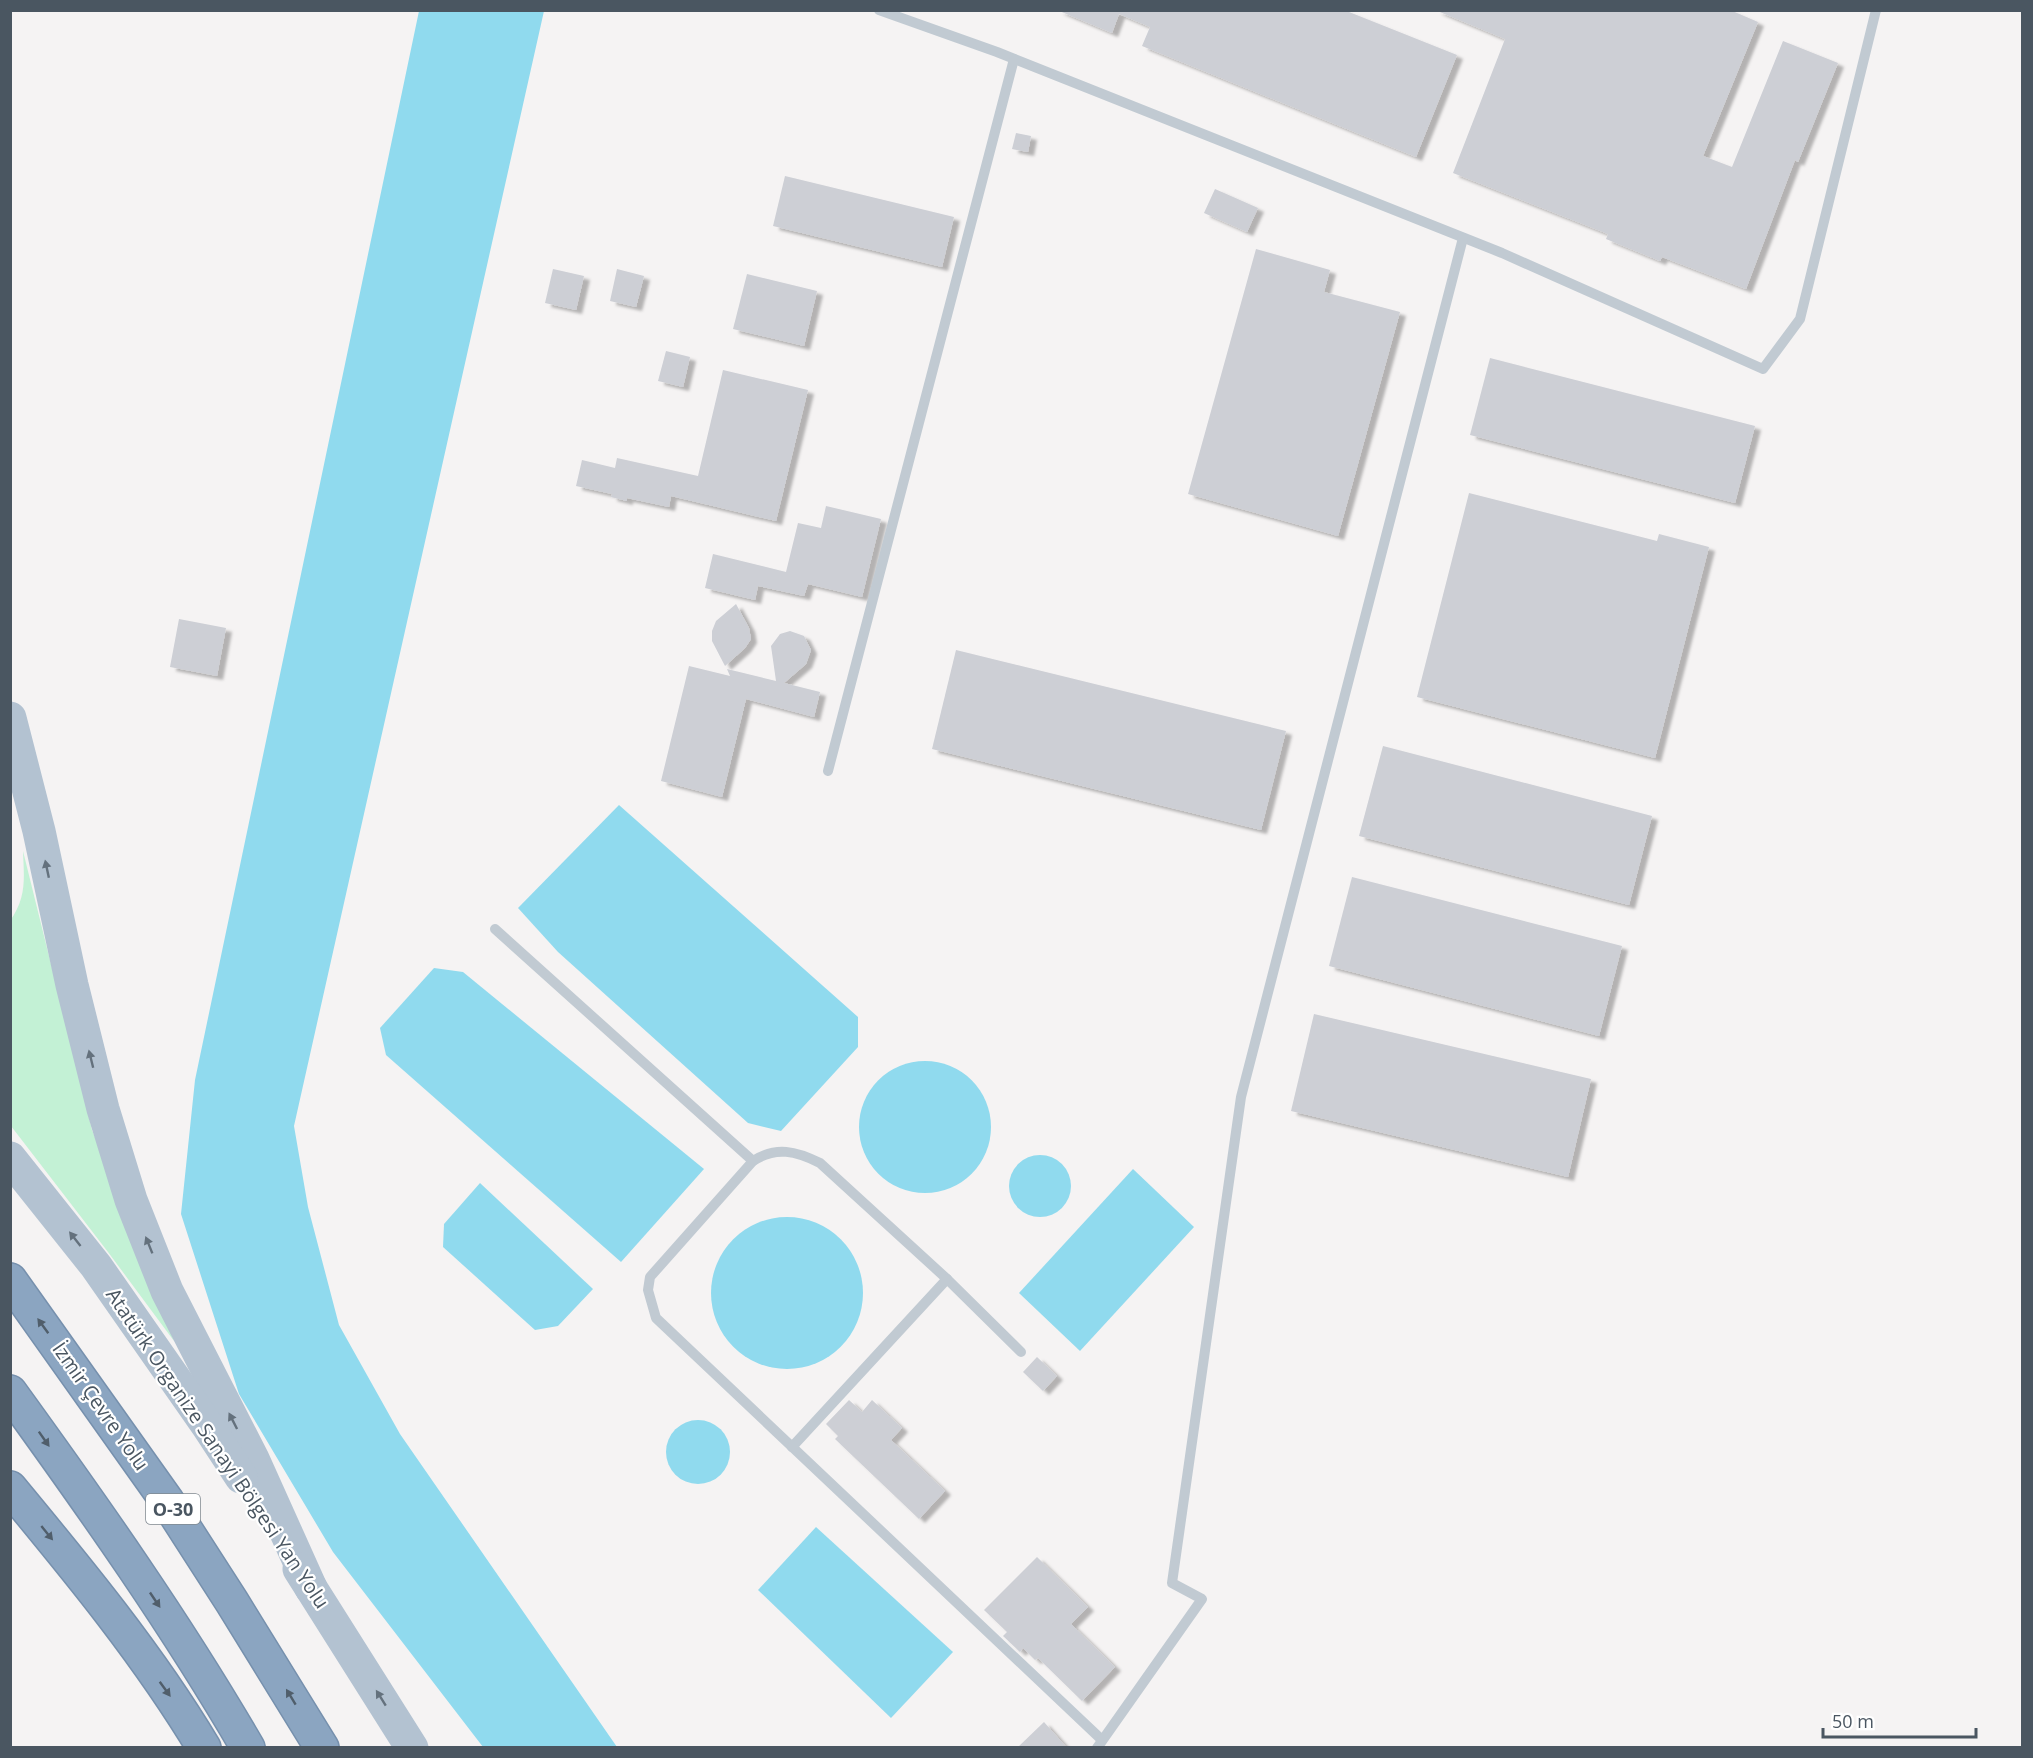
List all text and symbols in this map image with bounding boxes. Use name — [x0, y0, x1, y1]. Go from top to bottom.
one-way arrow — [42, 860, 52, 878]
one-way arrow — [85, 1050, 95, 1068]
one-way arrow — [68, 1231, 81, 1247]
one-way arrow — [144, 1236, 153, 1254]
street label: Atatürk Organize Sanayi Bölgesi Yan Yolu — [100, 1283, 336, 1613]
one-way arrow — [38, 1318, 50, 1333]
street label: İzmir Çevre Yolu — [47, 1336, 155, 1476]
one-way arrow — [228, 1412, 238, 1429]
one-way arrow — [38, 1432, 50, 1447]
road number: O-30 — [146, 1494, 200, 1524]
one-way arrow — [41, 1525, 54, 1541]
one-way arrow — [149, 1591, 161, 1607]
one-way arrow — [159, 1680, 171, 1696]
one-way arrow — [286, 1689, 297, 1706]
one-way arrow — [375, 1690, 386, 1706]
scale bar — [1823, 1701, 1976, 1739]
text: 50 m — [1832, 1709, 1874, 1733]

